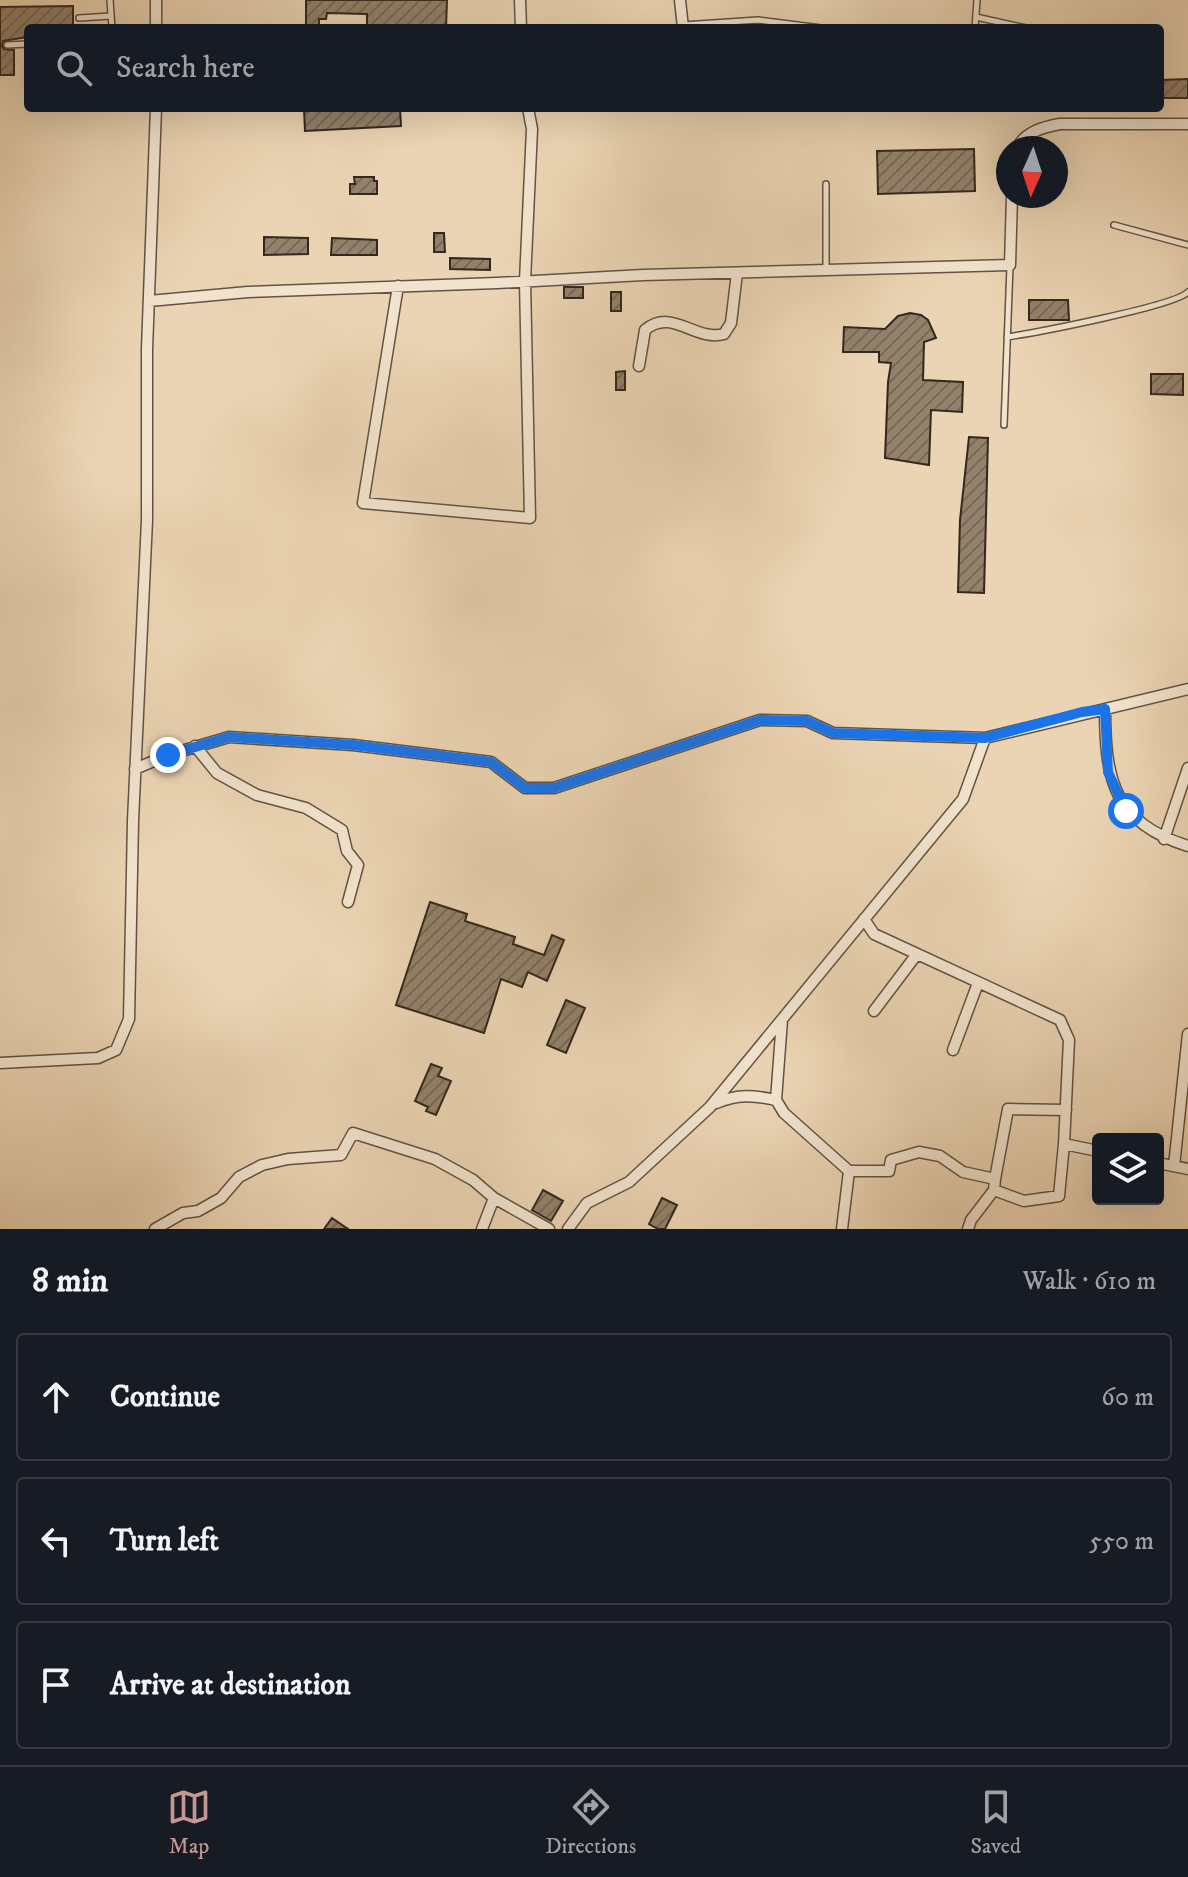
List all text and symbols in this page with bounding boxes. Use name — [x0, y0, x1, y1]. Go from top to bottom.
search box — [24, 24, 1164, 112]
icon: search — [52, 46, 96, 90]
text: Search here — [116, 50, 255, 87]
north arrow — [996, 136, 1068, 208]
route end — [150, 737, 186, 773]
route start — [1108, 793, 1144, 829]
map controls — [1092, 1133, 1164, 1205]
button: layers — [1092, 1133, 1164, 1205]
text: 8 min — [32, 1260, 108, 1302]
text: Walk · 610 m — [1023, 1265, 1156, 1298]
icon: ahead — [34, 1375, 78, 1419]
text: Continue — [110, 1379, 220, 1416]
text: 60 m — [1101, 1381, 1154, 1414]
icon: left — [34, 1519, 78, 1563]
text: Turn left — [110, 1523, 219, 1560]
text: 550 m — [1089, 1525, 1154, 1558]
icon: arrive — [34, 1663, 78, 1707]
text: Arrive at destination — [110, 1667, 351, 1704]
tab: Map — [167, 1785, 211, 1860]
tab: Directions — [545, 1785, 636, 1860]
tab: Saved — [970, 1785, 1021, 1860]

